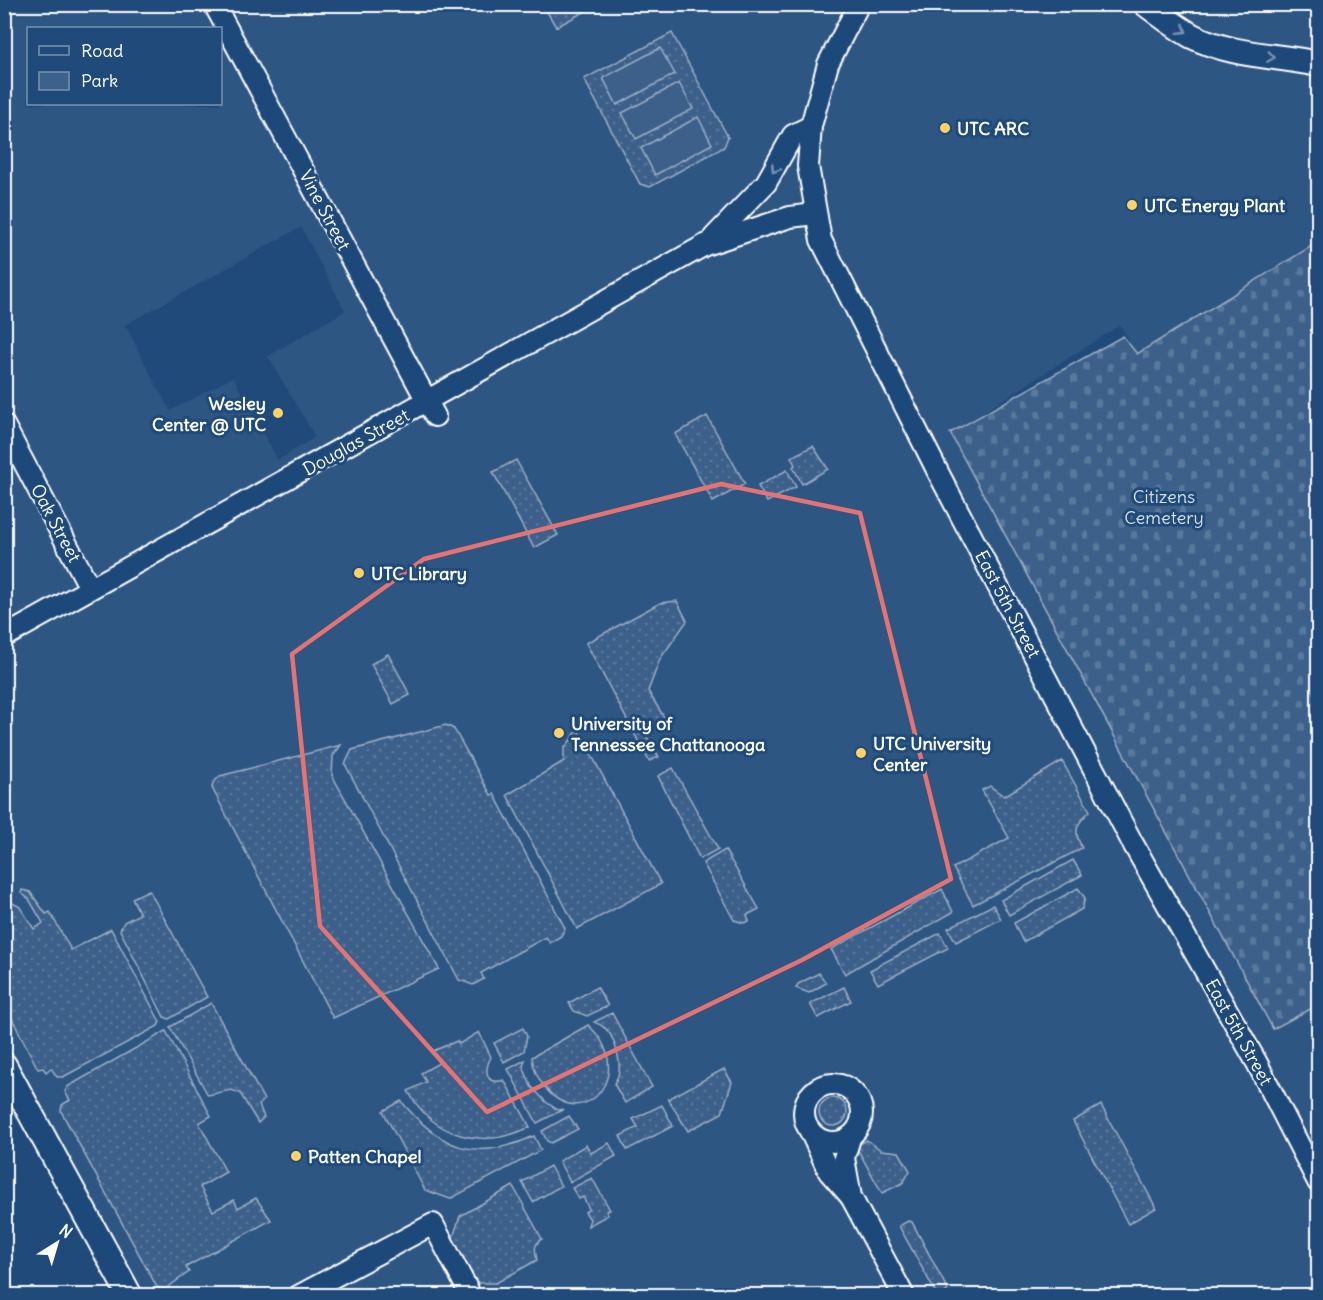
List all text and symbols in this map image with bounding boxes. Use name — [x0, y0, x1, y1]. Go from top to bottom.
one-way arrow — [1177, 23, 1187, 35]
legend — [27, 27, 222, 105]
text: Road — [81, 39, 124, 62]
one-way arrow — [1267, 51, 1276, 63]
text: Park — [81, 69, 118, 92]
place label: UTC ARC — [957, 117, 1029, 140]
marker: UTC ARC — [938, 121, 952, 135]
one-way arrow — [771, 163, 783, 173]
street label: Vine Street — [294, 166, 356, 254]
place label: UTC Energy Plant — [1144, 194, 1286, 217]
marker: UTC Energy Plant — [1125, 198, 1139, 212]
place label: Wesley Center @ UTC — [152, 392, 266, 436]
street label: Douglas Street — [299, 403, 413, 481]
marker: Wesley Center @ UTC — [271, 406, 285, 420]
street label: Oak Street — [26, 480, 86, 566]
park label: Citizens Cemetery — [1124, 485, 1204, 529]
street label: East 5th Street — [970, 546, 1046, 662]
place label: UTC Library — [371, 562, 467, 585]
marker: UTC Library — [352, 566, 366, 580]
place label: University of Tennessee Chattanooga — [571, 712, 765, 756]
marker: University of Tennessee Chattanooga — [552, 726, 566, 740]
place label: UTC University Center — [873, 732, 991, 776]
marker: UTC University Center — [854, 746, 868, 760]
street label: East 5th Street — [1200, 975, 1278, 1089]
place label: Patten Chapel — [308, 1145, 422, 1168]
marker: Patten Chapel — [289, 1149, 303, 1163]
north arrow — [27, 1213, 87, 1273]
text: N — [56, 1220, 76, 1242]

